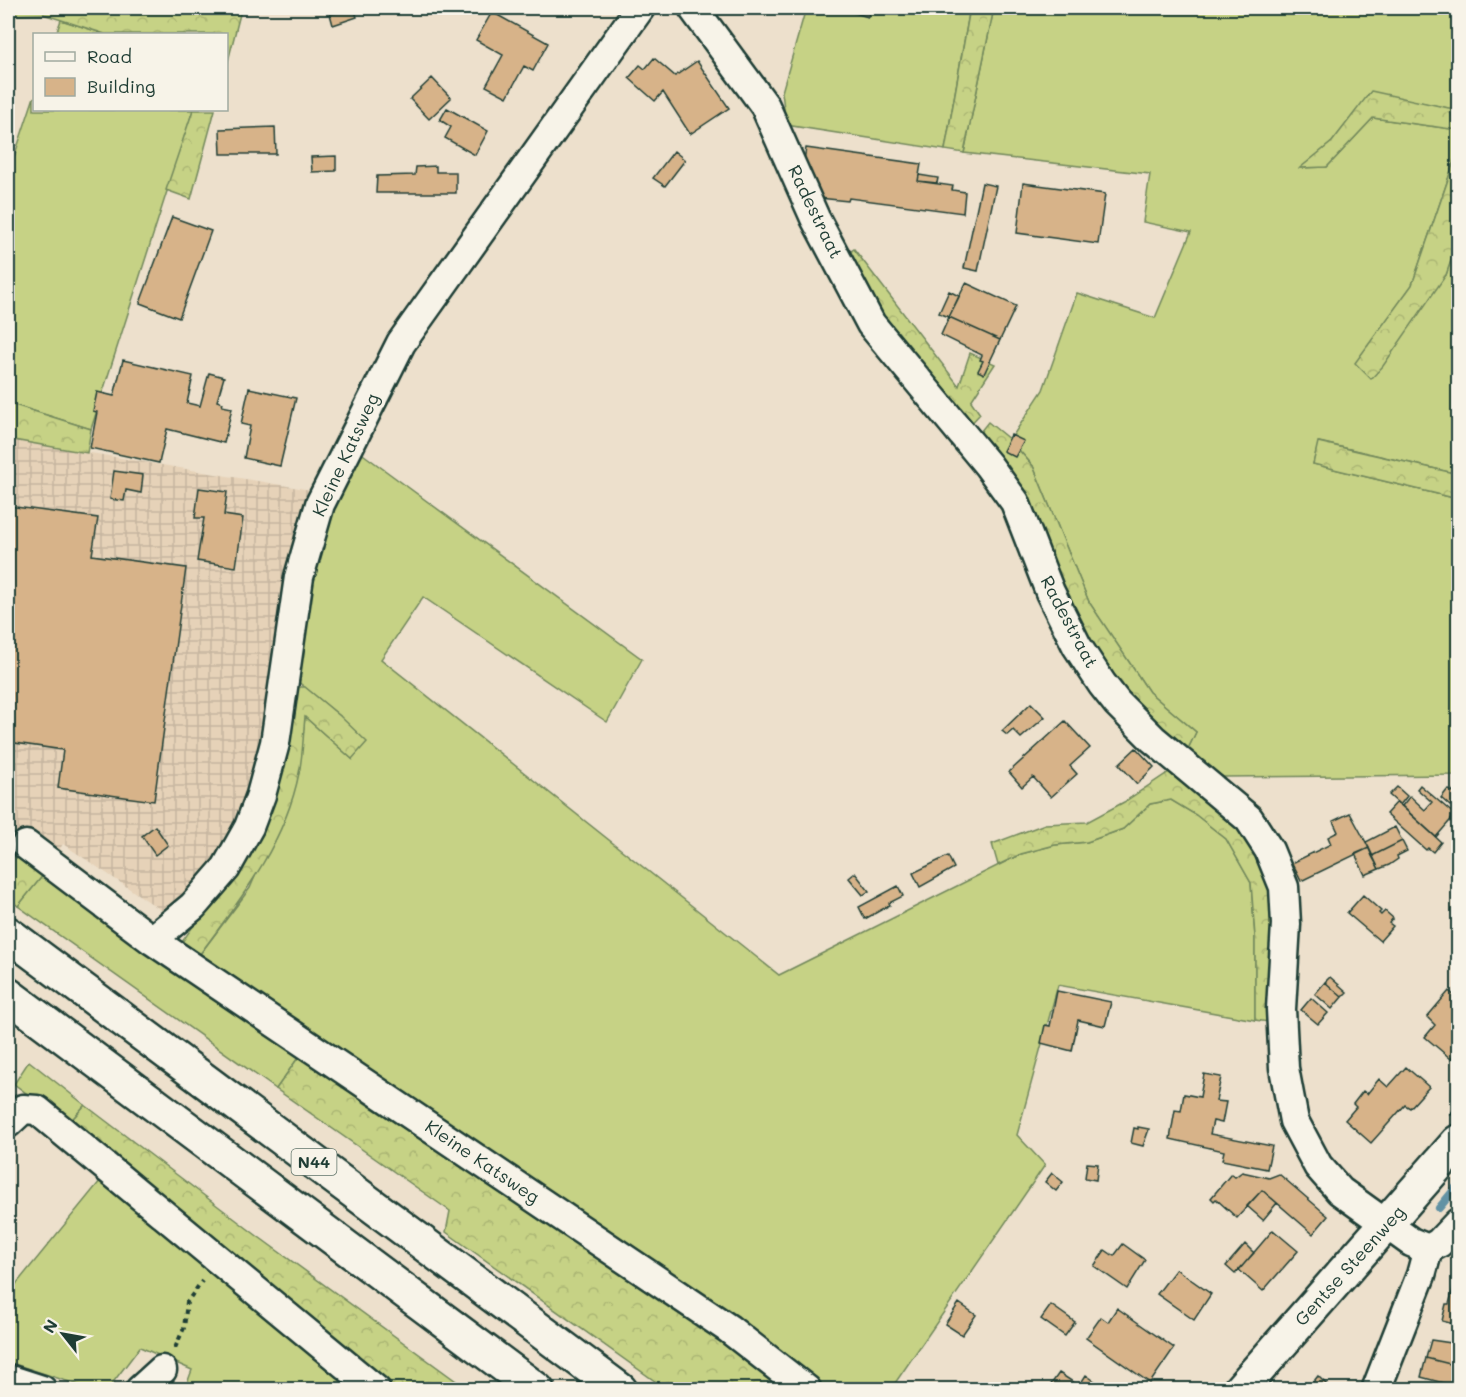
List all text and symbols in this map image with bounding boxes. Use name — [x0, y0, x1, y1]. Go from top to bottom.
legend — [33, 33, 228, 111]
text: Road — [87, 44, 132, 68]
text: Building — [87, 74, 155, 98]
street label: Radestraat — [783, 161, 849, 262]
street label: Kleine Katsweg — [306, 389, 384, 520]
street label: Radestraat — [1035, 571, 1104, 672]
street label: Kleine Katsweg — [421, 1114, 545, 1208]
road number: N44 — [292, 1149, 336, 1175]
street label: Gentse Steenweg — [1289, 1200, 1410, 1331]
north arrow — [33, 1304, 93, 1364]
text: N — [38, 1315, 62, 1337]

